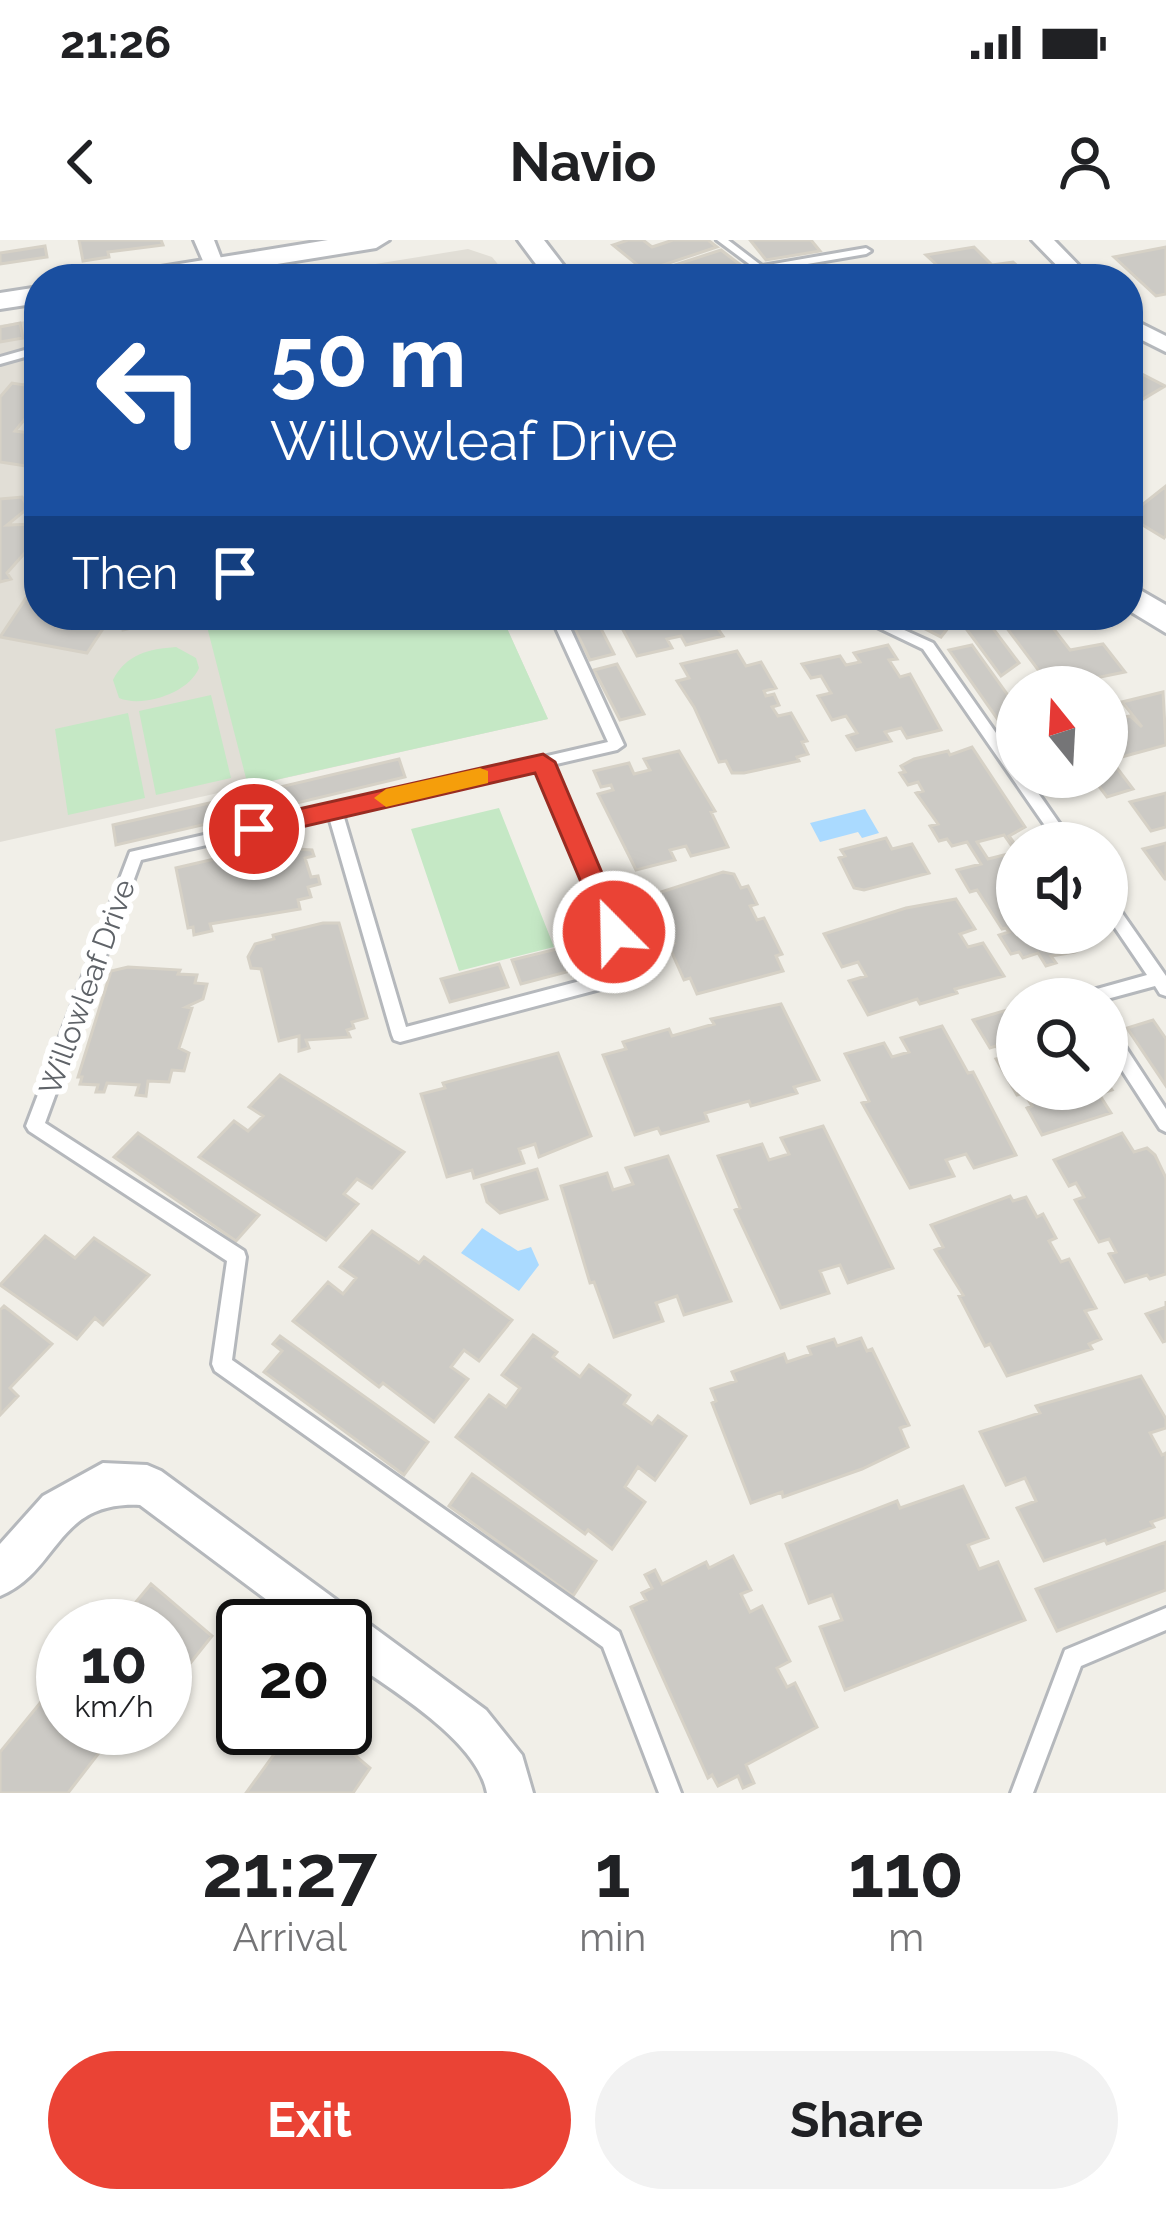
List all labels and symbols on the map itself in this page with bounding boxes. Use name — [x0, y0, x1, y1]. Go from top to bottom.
north arrow — [996, 666, 1128, 798]
pin — [203, 778, 305, 880]
position arrow — [551, 869, 677, 995]
street label: Willowleaf Drive — [32, 875, 142, 1099]
speed limit sign: 20 — [216, 1599, 372, 1755]

